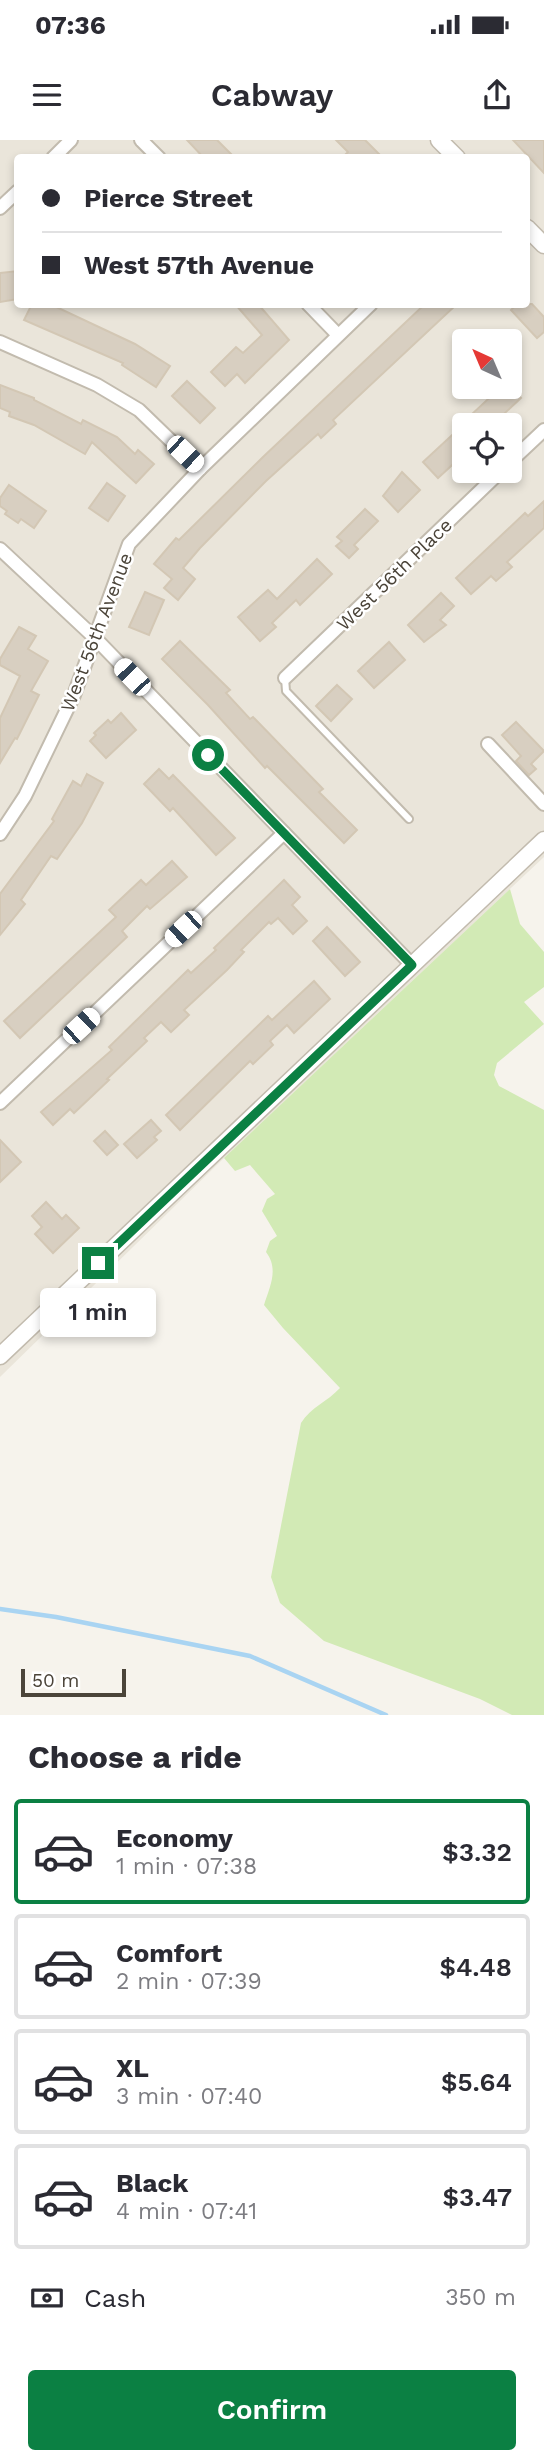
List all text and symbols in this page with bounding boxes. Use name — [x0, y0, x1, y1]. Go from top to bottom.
text: 07:36 — [35, 10, 106, 40]
icon: menu — [28, 76, 66, 114]
text: Cabway — [211, 76, 333, 114]
icon: share — [478, 76, 516, 114]
text: Pierce Street — [84, 183, 253, 213]
text: West 57th Avenue — [84, 250, 314, 280]
north arrow — [452, 329, 522, 399]
map controls — [452, 329, 522, 483]
button: locate — [452, 413, 522, 483]
car — [163, 432, 208, 476]
street label: West 56th Place — [332, 513, 457, 635]
street label: West 56th Avenue — [56, 549, 137, 715]
car — [110, 655, 155, 699]
route start — [192, 739, 224, 771]
car — [161, 907, 206, 951]
car — [59, 1004, 104, 1048]
route end — [82, 1247, 114, 1279]
callout: 1 min — [40, 1288, 156, 1336]
text: 1 min — [68, 1299, 128, 1326]
scale bar — [21, 1666, 126, 1698]
text: 50 m — [32, 1669, 79, 1692]
text: Choose a ride — [28, 1738, 242, 1776]
icon: car — [32, 1820, 95, 1883]
text: Economy — [116, 1823, 233, 1853]
text: $3.32 — [442, 1837, 512, 1867]
text: 1 min · 07:38 — [116, 1853, 257, 1880]
icon: car — [32, 1935, 95, 1998]
text: Comfort — [116, 1938, 222, 1968]
text: $4.48 — [439, 1952, 512, 1982]
text: 2 min · 07:39 — [116, 1968, 262, 1995]
icon: car — [32, 2050, 95, 2113]
text: XL — [116, 2053, 149, 2083]
text: $5.64 — [441, 2067, 512, 2097]
text: 3 min · 07:40 — [116, 2083, 262, 2110]
icon: car — [32, 2165, 95, 2228]
text: Black — [116, 2168, 188, 2198]
text: $3.47 — [443, 2182, 512, 2212]
text: 4 min · 07:41 — [116, 2198, 257, 2225]
icon: cash — [28, 2279, 66, 2317]
text: Cash — [84, 2283, 146, 2313]
text: 350 m — [445, 2284, 516, 2311]
button: Confirm — [28, 2370, 516, 2450]

